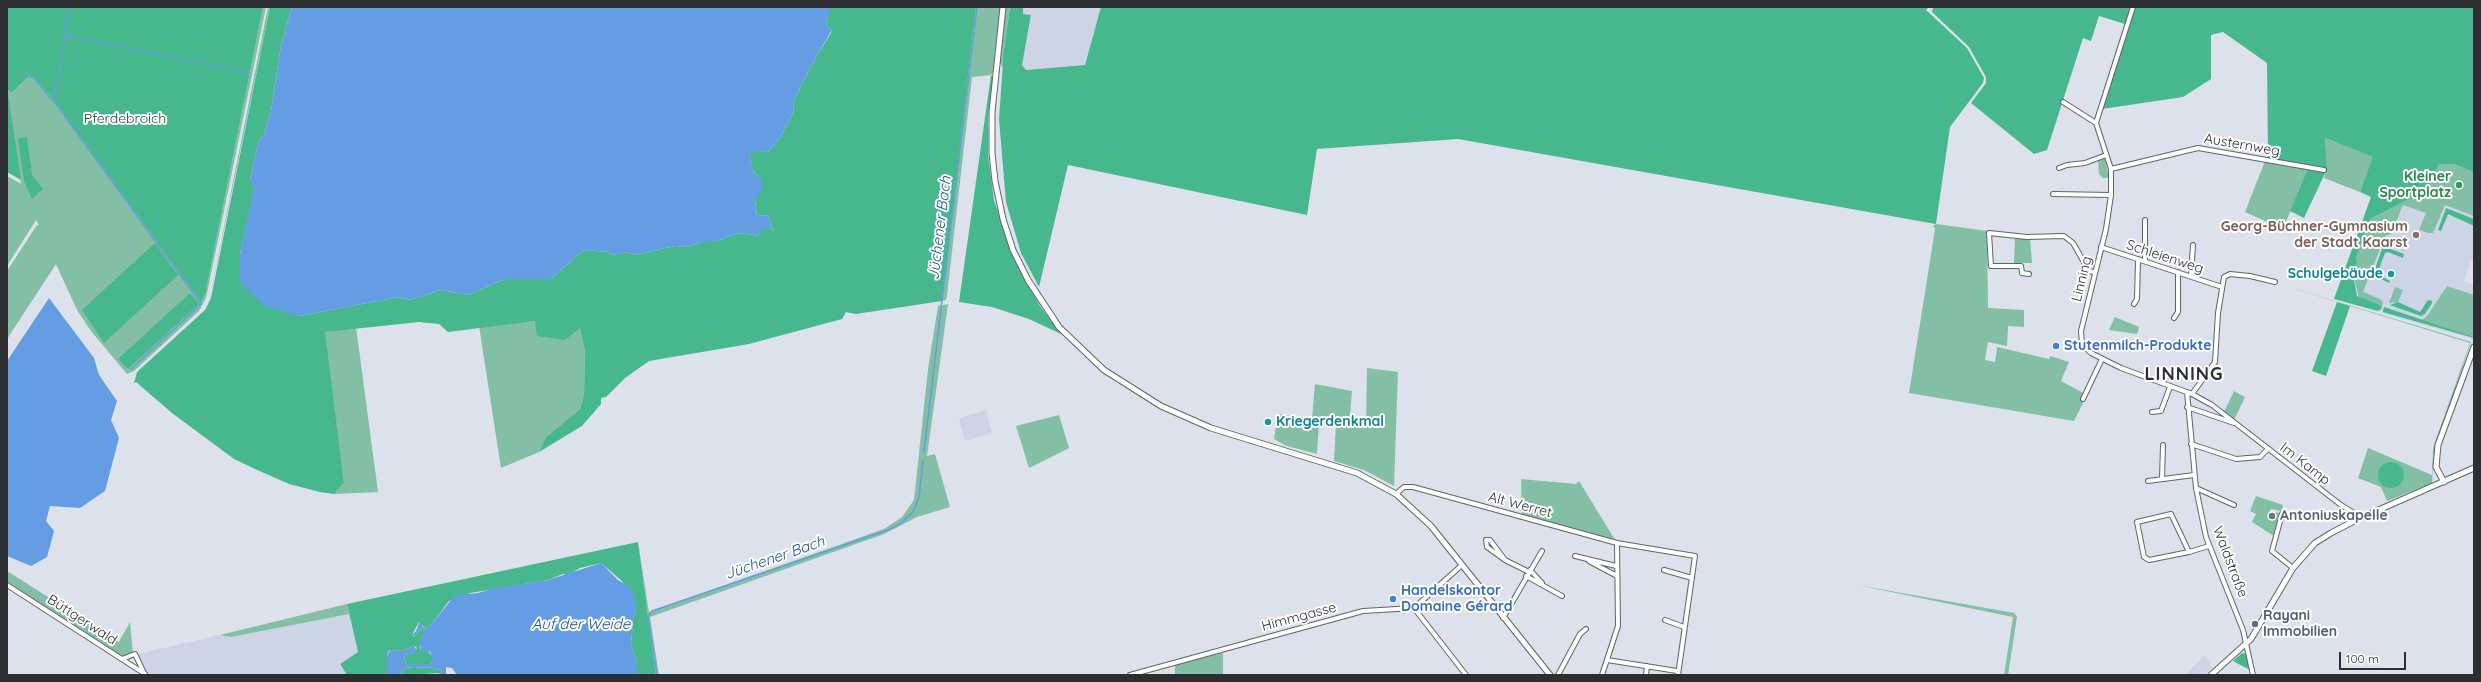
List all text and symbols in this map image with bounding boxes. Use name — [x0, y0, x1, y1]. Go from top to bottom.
park label: Pferdebroich — [84, 111, 166, 127]
street label: Austernweg — [2203, 130, 2281, 160]
place label: Kleiner Sportplatz — [2379, 169, 2451, 202]
water label: Jüchener Bach — [925, 175, 955, 281]
marker: Kleiner Sportplatz — [2454, 180, 2464, 190]
place label: Georg-Büchner-Gymnasium der Stadt Kaarst — [2221, 219, 2408, 252]
marker: Georg-Büchner-Gymnasium der Stadt Kaarst — [2411, 230, 2421, 240]
street label: Schleienweg — [2124, 237, 2206, 277]
street label: Linning — [2068, 254, 2096, 304]
place label: Schulgebäude — [2288, 266, 2383, 282]
marker: Schulgebäude — [2386, 269, 2396, 279]
place label: Stutenmilch-Produkte — [2064, 338, 2212, 354]
marker: Stutenmilch-Produkte — [2051, 341, 2061, 351]
district label: LINNING — [2144, 364, 2224, 386]
place label: Kriegerdenkmal — [1276, 414, 1384, 430]
marker: Kriegerdenkmal — [1263, 417, 1273, 427]
street label: Im Kamp — [2276, 439, 2334, 489]
street label: Alt Werret — [1486, 488, 1554, 522]
place label: Antoniuskapelle — [2280, 508, 2388, 524]
marker: Antoniuskapelle — [2267, 511, 2277, 521]
street label: Waldstraße — [2209, 524, 2251, 600]
water label: Jüchener Bach — [723, 533, 827, 583]
place label: Handelskontor Domaine Gérard — [1401, 583, 1513, 616]
street label: Büttgerwald — [44, 591, 120, 649]
marker: Handelskontor Domaine Gérard — [1388, 594, 1398, 604]
street label: Himmgasse — [1260, 599, 1338, 635]
place label: Rayani Immobilien — [2263, 608, 2337, 640]
water label: Auf der Weide — [532, 615, 630, 633]
marker: Rayani Immobilien — [2250, 619, 2260, 629]
scale bar — [2341, 644, 2408, 670]
text: 100 m — [2346, 651, 2379, 666]

